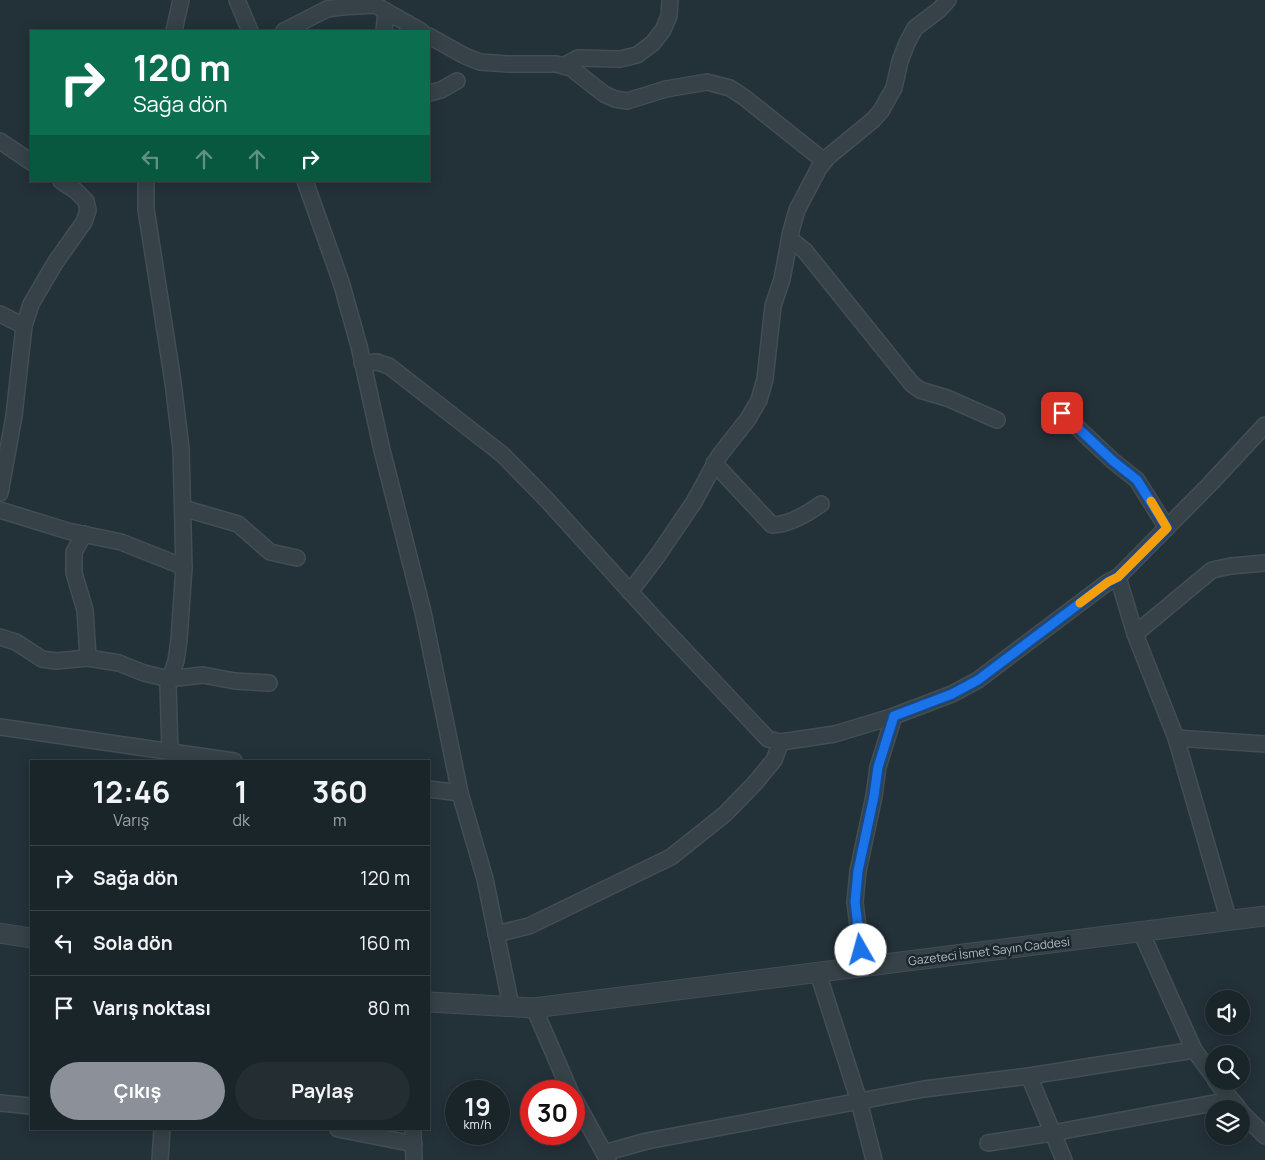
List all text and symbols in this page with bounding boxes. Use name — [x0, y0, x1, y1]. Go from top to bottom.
text: 120 m — [133, 44, 231, 92]
icon: right — [50, 50, 115, 115]
text: Sağa dön — [133, 89, 228, 119]
icon: left — [137, 145, 165, 173]
icon: ahead — [190, 145, 218, 173]
icon: ahead — [243, 145, 271, 173]
icon: right — [296, 145, 324, 173]
pin — [1041, 392, 1083, 434]
icon: arrive — [1048, 399, 1076, 427]
text: 12:46 — [92, 771, 170, 812]
text: 1 — [235, 771, 248, 812]
text: 360 — [312, 771, 368, 812]
text: Varış — [113, 809, 149, 831]
text: dk — [232, 809, 250, 831]
text: m — [333, 809, 347, 831]
icon: right — [50, 864, 78, 892]
text: Sağa dön — [93, 865, 178, 891]
text: 120 m — [360, 865, 410, 891]
position arrow — [834, 923, 886, 975]
icon: left — [50, 929, 78, 957]
text: Sola dön — [93, 930, 173, 956]
text: 160 m — [359, 930, 410, 956]
street label: Gazeteci İsmet Sayın Caddesi — [907, 933, 1071, 969]
map controls — [1205, 990, 1250, 1145]
button: sound — [1205, 990, 1250, 1035]
icon: arrive — [50, 994, 78, 1022]
text: Varış noktası — [93, 995, 211, 1021]
text: 80 m — [367, 995, 410, 1021]
button: search — [1205, 1045, 1250, 1090]
button: Çıkış — [50, 1062, 225, 1120]
button: Paylaş — [235, 1062, 410, 1120]
speed limit sign: 30 — [520, 1080, 585, 1145]
text: 19 — [464, 1089, 491, 1124]
button: layers — [1205, 1100, 1250, 1145]
text: km/h — [464, 1116, 491, 1133]

